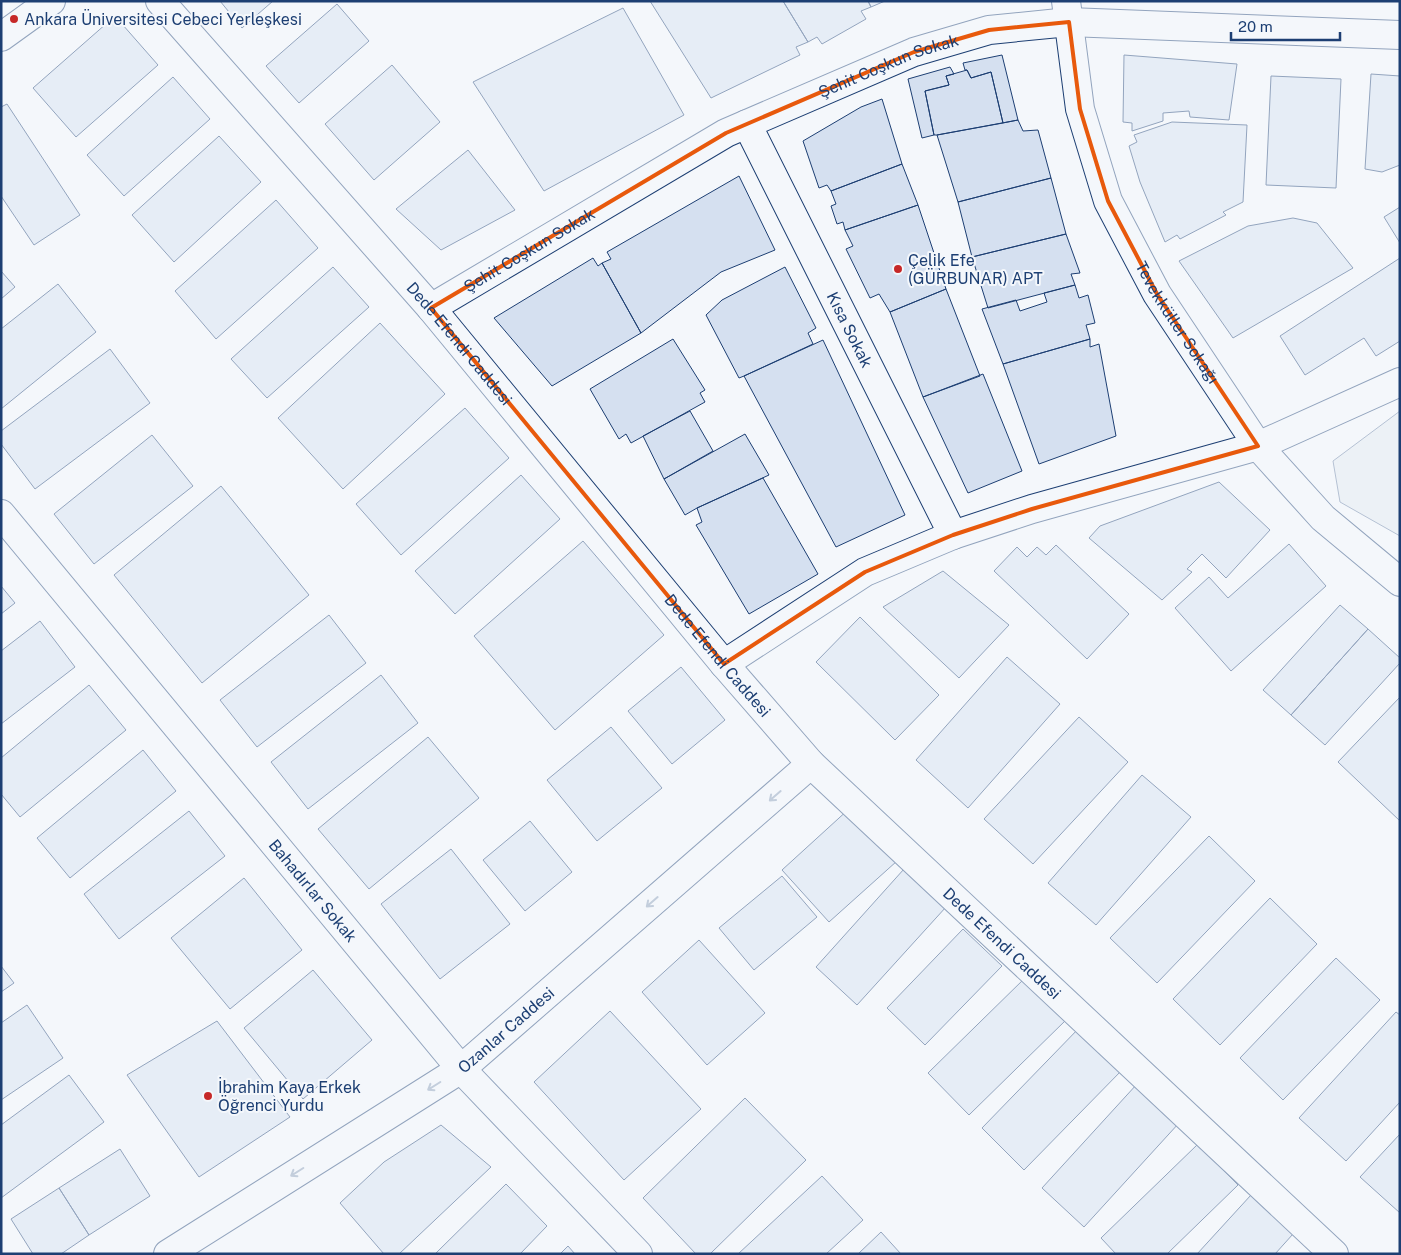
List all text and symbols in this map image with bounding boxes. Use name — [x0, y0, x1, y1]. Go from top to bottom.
place label: Ankara Üniversitesi Cebeci Yerleşkesi — [24, 9, 302, 29]
scale bar — [1231, 10, 1340, 42]
marker: Ankara Üniversitesi Cebeci Yerleşkesi — [8, 13, 20, 25]
text: 20 m — [1238, 18, 1273, 35]
street label: Şehit Coşkun Sokak — [816, 30, 961, 102]
street label: Şehit Coşkun Sokak — [460, 204, 598, 296]
place label: Çelik Efe (GÜRBUNAR) APT — [908, 251, 1043, 288]
street label: Tevekküller Sokağı — [1132, 258, 1223, 387]
marker: Çelik Efe (GÜRBUNAR) APT — [892, 263, 904, 275]
street label: Dede Efendi Caddesi — [403, 278, 516, 409]
street label: Kısa Sokak — [823, 289, 877, 371]
street label: Dede Efendi Caddesi — [660, 590, 775, 721]
one-way arrow — [768, 790, 781, 801]
street label: Bahadırlar Sokak — [265, 836, 361, 946]
street label: Dede Efendi Caddesi — [939, 884, 1065, 1003]
one-way arrow — [646, 896, 659, 908]
street label: Ozanlar Caddesi — [454, 983, 558, 1077]
place label: İbrahim Kaya Erkek Öğrenci Yurdu — [218, 1077, 361, 1115]
one-way arrow — [428, 1081, 442, 1091]
marker: İbrahim Kaya Erkek Öğrenci Yurdu — [202, 1090, 214, 1102]
one-way arrow — [290, 1167, 304, 1178]

